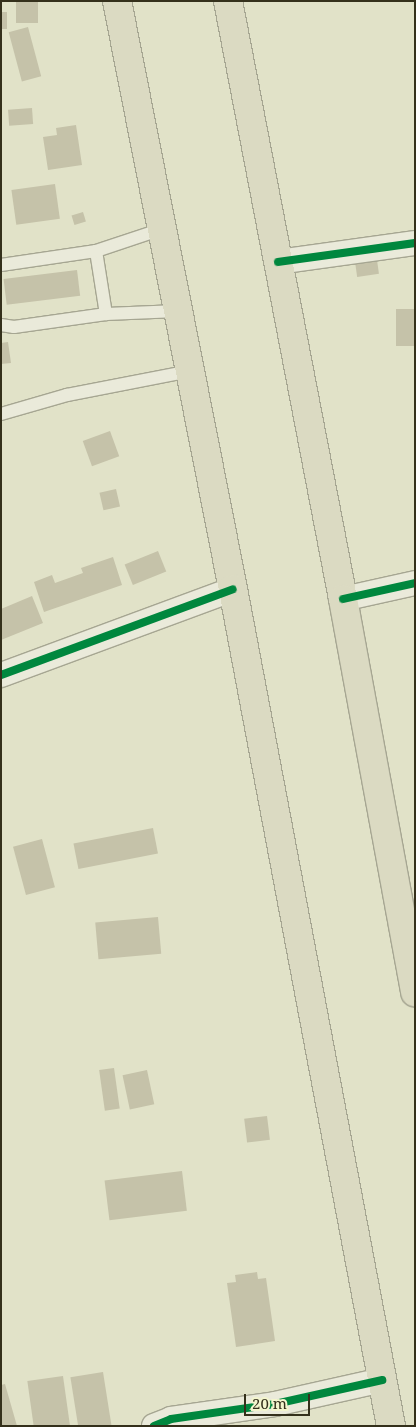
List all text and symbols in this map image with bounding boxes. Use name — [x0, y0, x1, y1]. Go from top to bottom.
scale bar — [246, 1384, 312, 1416]
text: 20 m — [252, 1393, 287, 1413]

